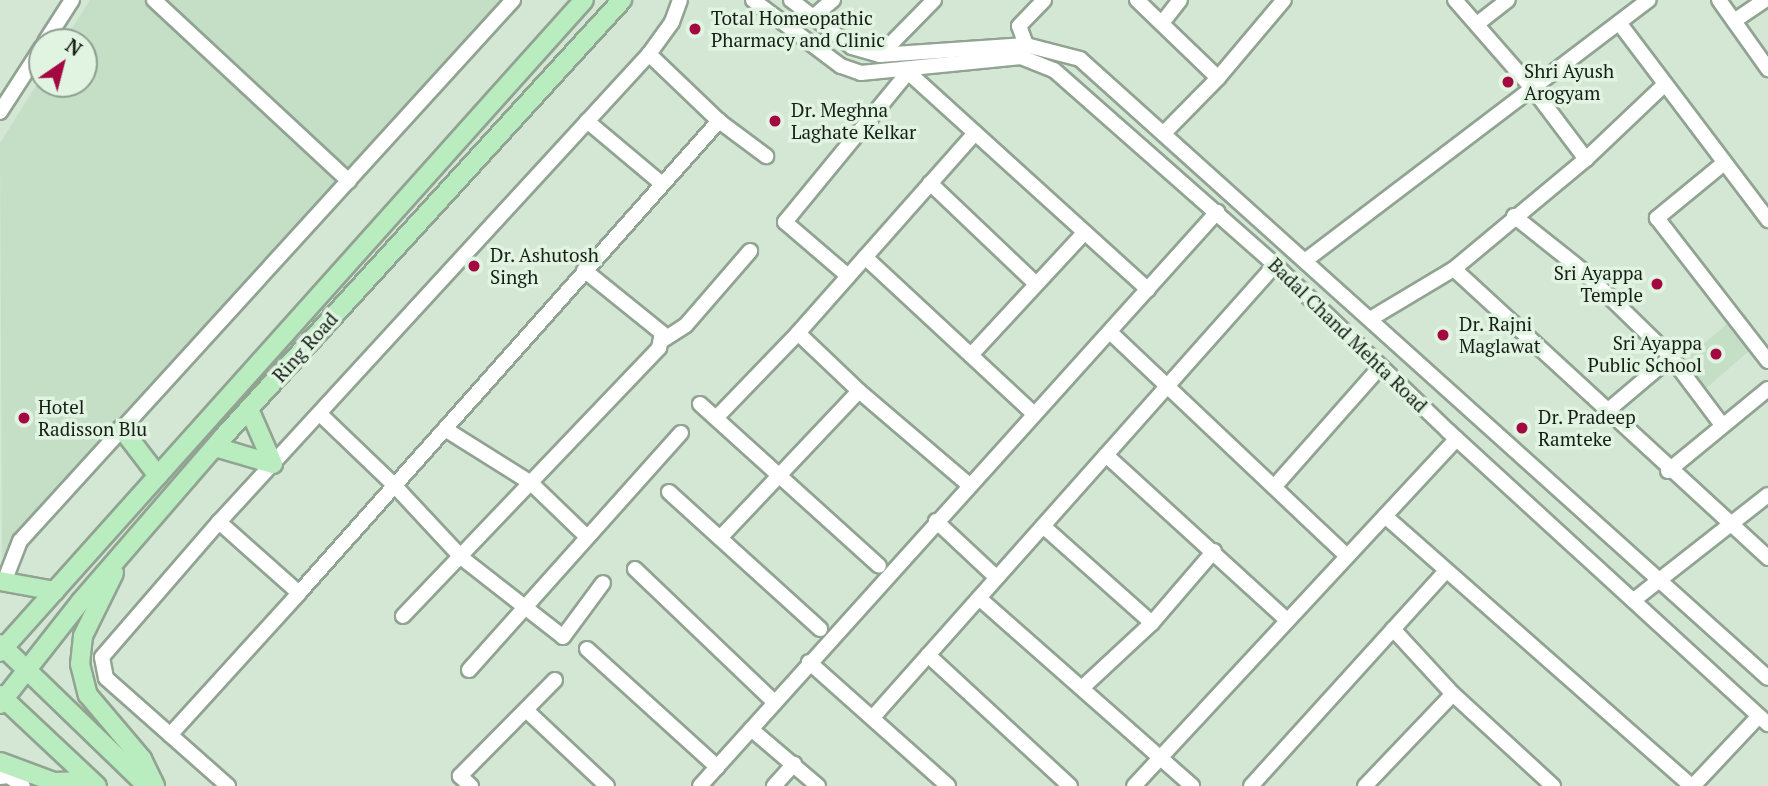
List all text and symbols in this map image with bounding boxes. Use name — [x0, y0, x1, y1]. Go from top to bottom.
place label: Total Homeopathic Pharmacy and Clinic — [711, 7, 885, 51]
marker: Total Homeopathic Pharmacy and Clinic — [685, 19, 705, 39]
north arrow — [28, 28, 98, 98]
text: N — [61, 33, 87, 61]
place label: Shri Ayush Arogyam — [1524, 60, 1614, 104]
marker: Shri Ayush Arogyam — [1498, 72, 1518, 92]
place label: Dr. Meghna Laghate Kelkar — [791, 99, 916, 143]
marker: Dr. Meghna Laghate Kelkar — [765, 111, 785, 131]
place label: Dr. Ashutosh Singh — [490, 244, 600, 288]
street label: Badal Chand Mehta Road — [1264, 253, 1432, 417]
marker: Dr. Ashutosh Singh — [464, 256, 484, 276]
place label: Sri Ayappa Temple — [1553, 262, 1643, 306]
marker: Sri Ayappa Temple — [1649, 276, 1665, 292]
street label: Ring Road — [268, 307, 342, 387]
place label: Dr. Rajni Maglawat — [1459, 313, 1541, 357]
marker: Dr. Rajni Maglawat — [1433, 325, 1453, 345]
place label: Sri Ayappa Public School — [1588, 332, 1702, 376]
marker: Sri Ayappa Public School — [1708, 346, 1724, 362]
place label: Hotel Radisson Blu — [38, 396, 147, 440]
place label: Dr. Pradeep Ramteke — [1538, 406, 1637, 450]
marker: Hotel Radisson Blu — [16, 410, 32, 426]
marker: Dr. Pradeep Ramteke — [1512, 418, 1532, 438]

